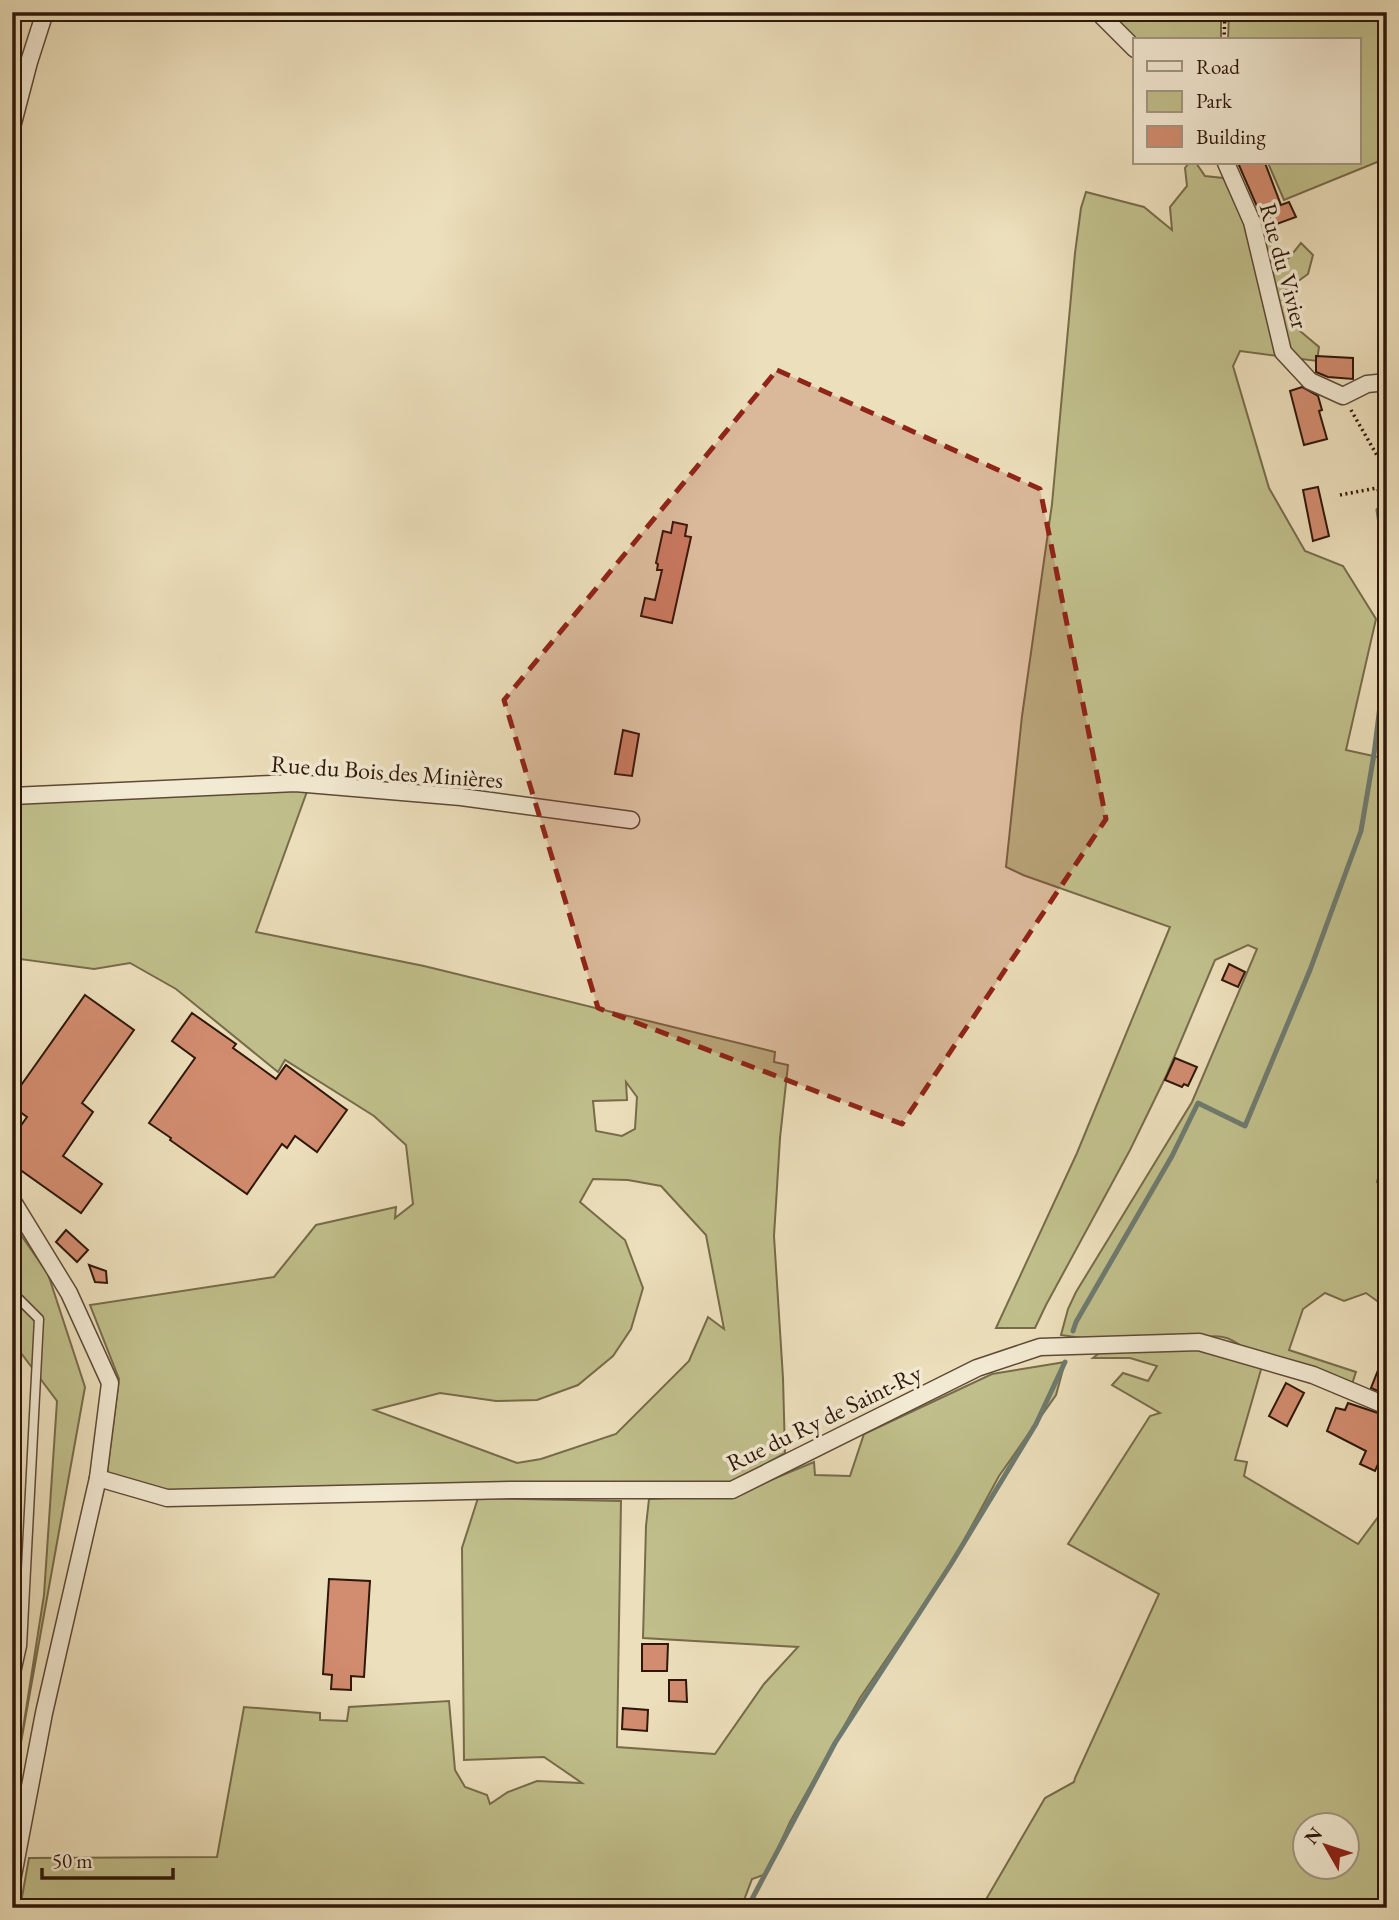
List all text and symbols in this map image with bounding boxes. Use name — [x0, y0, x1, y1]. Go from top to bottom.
legend — [1133, 38, 1360, 164]
text: Road — [1196, 53, 1240, 80]
text: Park — [1196, 87, 1233, 114]
text: Building — [1196, 123, 1266, 150]
street label: Rue du Vivier — [1253, 200, 1316, 332]
street label: Rue du Bois des Minières — [270, 748, 504, 795]
street label: Rue du Ry de Saint-Ry — [721, 1357, 927, 1478]
north arrow — [1290, 1812, 1360, 1882]
text: N — [1299, 1821, 1328, 1849]
scale bar — [42, 1836, 173, 1880]
text: 50 m — [52, 1847, 93, 1874]

